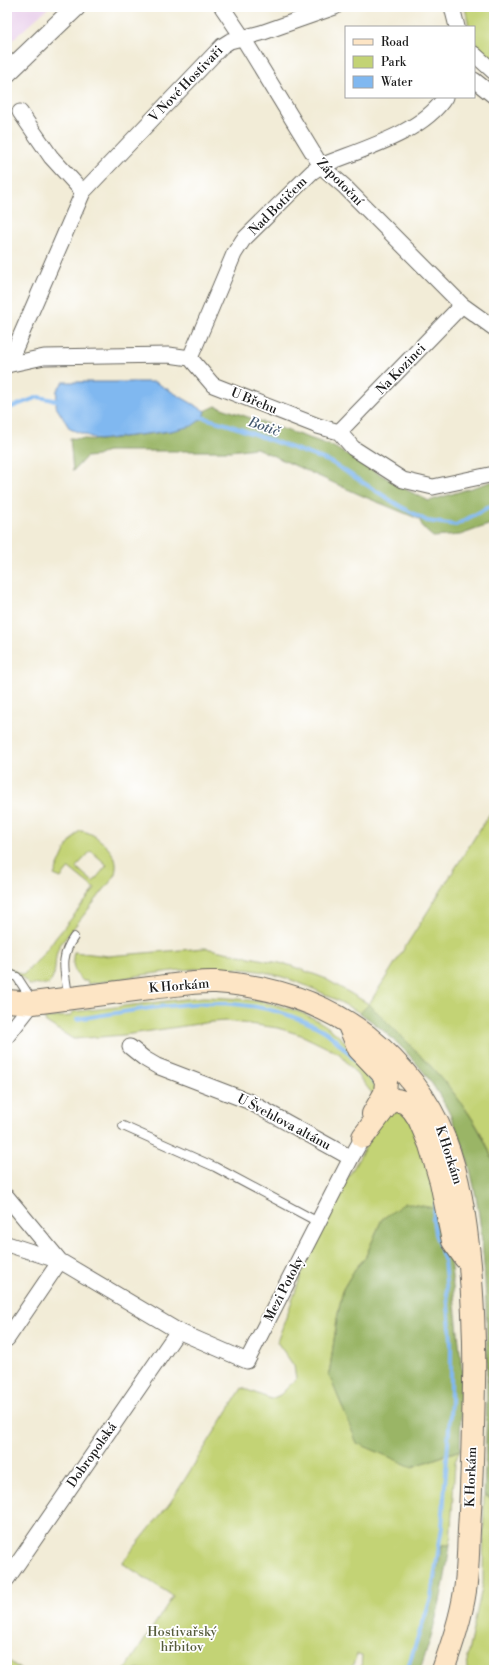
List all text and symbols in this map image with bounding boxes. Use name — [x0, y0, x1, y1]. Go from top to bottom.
legend — [345, 26, 475, 98]
text: Road — [381, 35, 409, 50]
street label: V Nové Hostivaři — [145, 43, 226, 126]
text: Park — [381, 55, 407, 70]
text: Water — [380, 75, 413, 90]
street label: Zápotoční — [313, 155, 367, 210]
street label: Nad Botičem — [246, 173, 311, 238]
street label: Na Kozinci — [373, 340, 429, 398]
street label: U Břehu — [228, 384, 280, 418]
water label: Botič — [245, 413, 283, 441]
street label: K Horkám — [148, 975, 210, 997]
street label: U Švehlova altánu — [234, 1090, 334, 1154]
street label: K Horkám — [432, 1124, 466, 1187]
street label: Mezi Potoky — [261, 1253, 308, 1324]
street label: Dobropolská — [64, 1419, 121, 1491]
street label: K Horkám — [462, 1446, 480, 1508]
park label: Hostivařský hřbitov — [147, 1624, 218, 1655]

